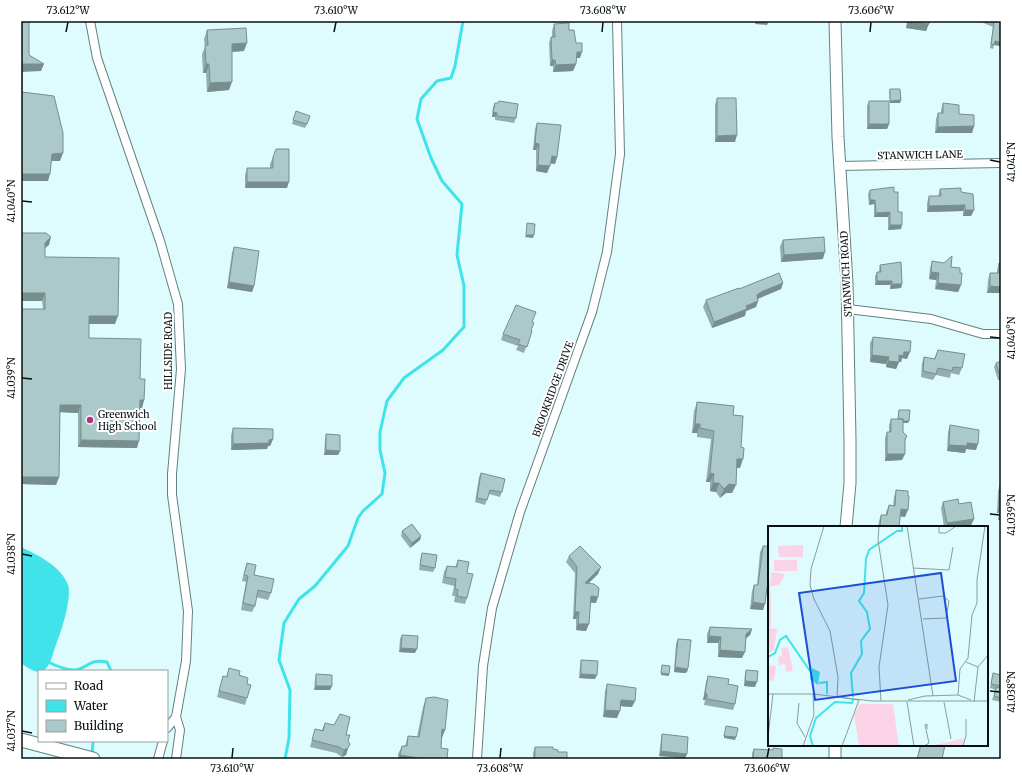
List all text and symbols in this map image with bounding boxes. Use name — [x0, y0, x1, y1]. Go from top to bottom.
text: 73.612°W — [46, 4, 91, 17]
text: 73.610°W — [314, 4, 359, 17]
text: 73.608°W — [580, 4, 627, 17]
text: 73.606°W — [848, 4, 895, 17]
text: 41.041°N — [1005, 142, 1018, 182]
street label: STANWICH LANE — [877, 148, 964, 162]
text: 41.040°N — [5, 179, 18, 222]
street label: STANWICH ROAD — [837, 230, 855, 317]
street label: HILLSIDE ROAD — [162, 312, 175, 390]
text: 41.040°N — [1005, 316, 1018, 359]
street label: BROOKRIDGE DRIVE — [530, 339, 577, 439]
text: 41.039°N — [5, 357, 18, 399]
place label: Greenwich High School — [98, 408, 157, 433]
marker: Greenwich High School — [85, 415, 95, 425]
text: 41.039°N — [1005, 494, 1018, 536]
inset map — [768, 526, 988, 746]
text: 41.038°N — [5, 533, 18, 575]
legend — [38, 670, 168, 742]
text: 41.038°N — [1005, 671, 1018, 713]
text: Road — [74, 678, 103, 693]
text: Water — [73, 698, 109, 713]
text: 41.037°N — [5, 710, 18, 752]
text: Building — [74, 718, 124, 733]
text: 73.610°W — [210, 762, 255, 775]
text: 73.608°W — [477, 762, 524, 775]
text: 73.606°W — [744, 762, 791, 775]

